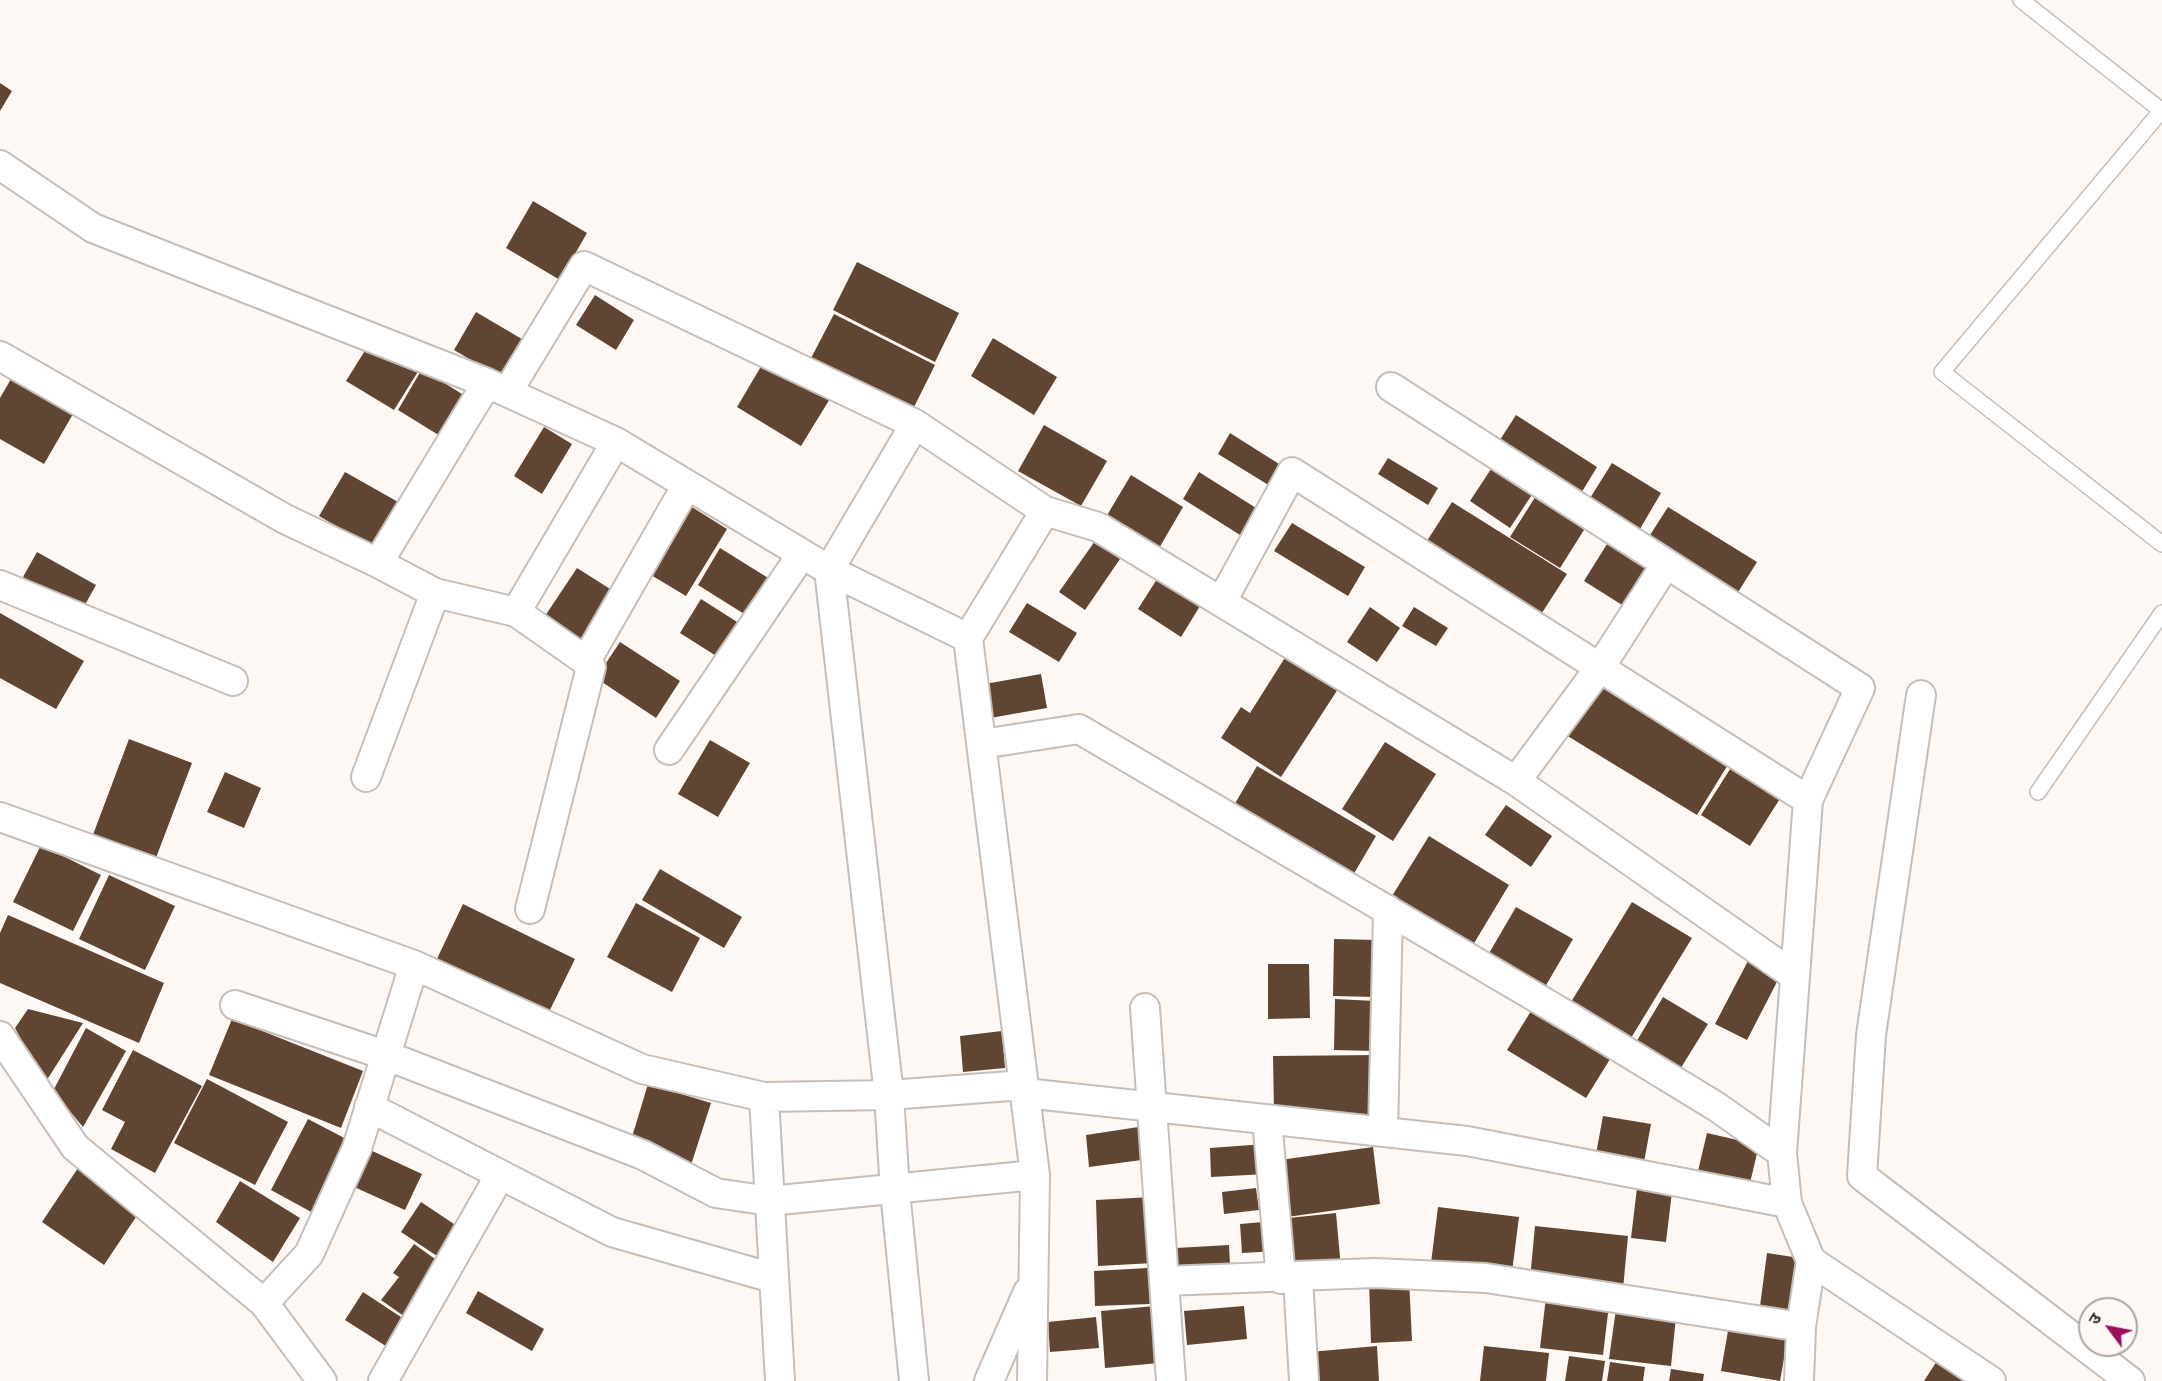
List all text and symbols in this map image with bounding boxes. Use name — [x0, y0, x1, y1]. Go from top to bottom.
north arrow — [2078, 1297, 2138, 1357]
text: उ — [2083, 1309, 2105, 1327]

